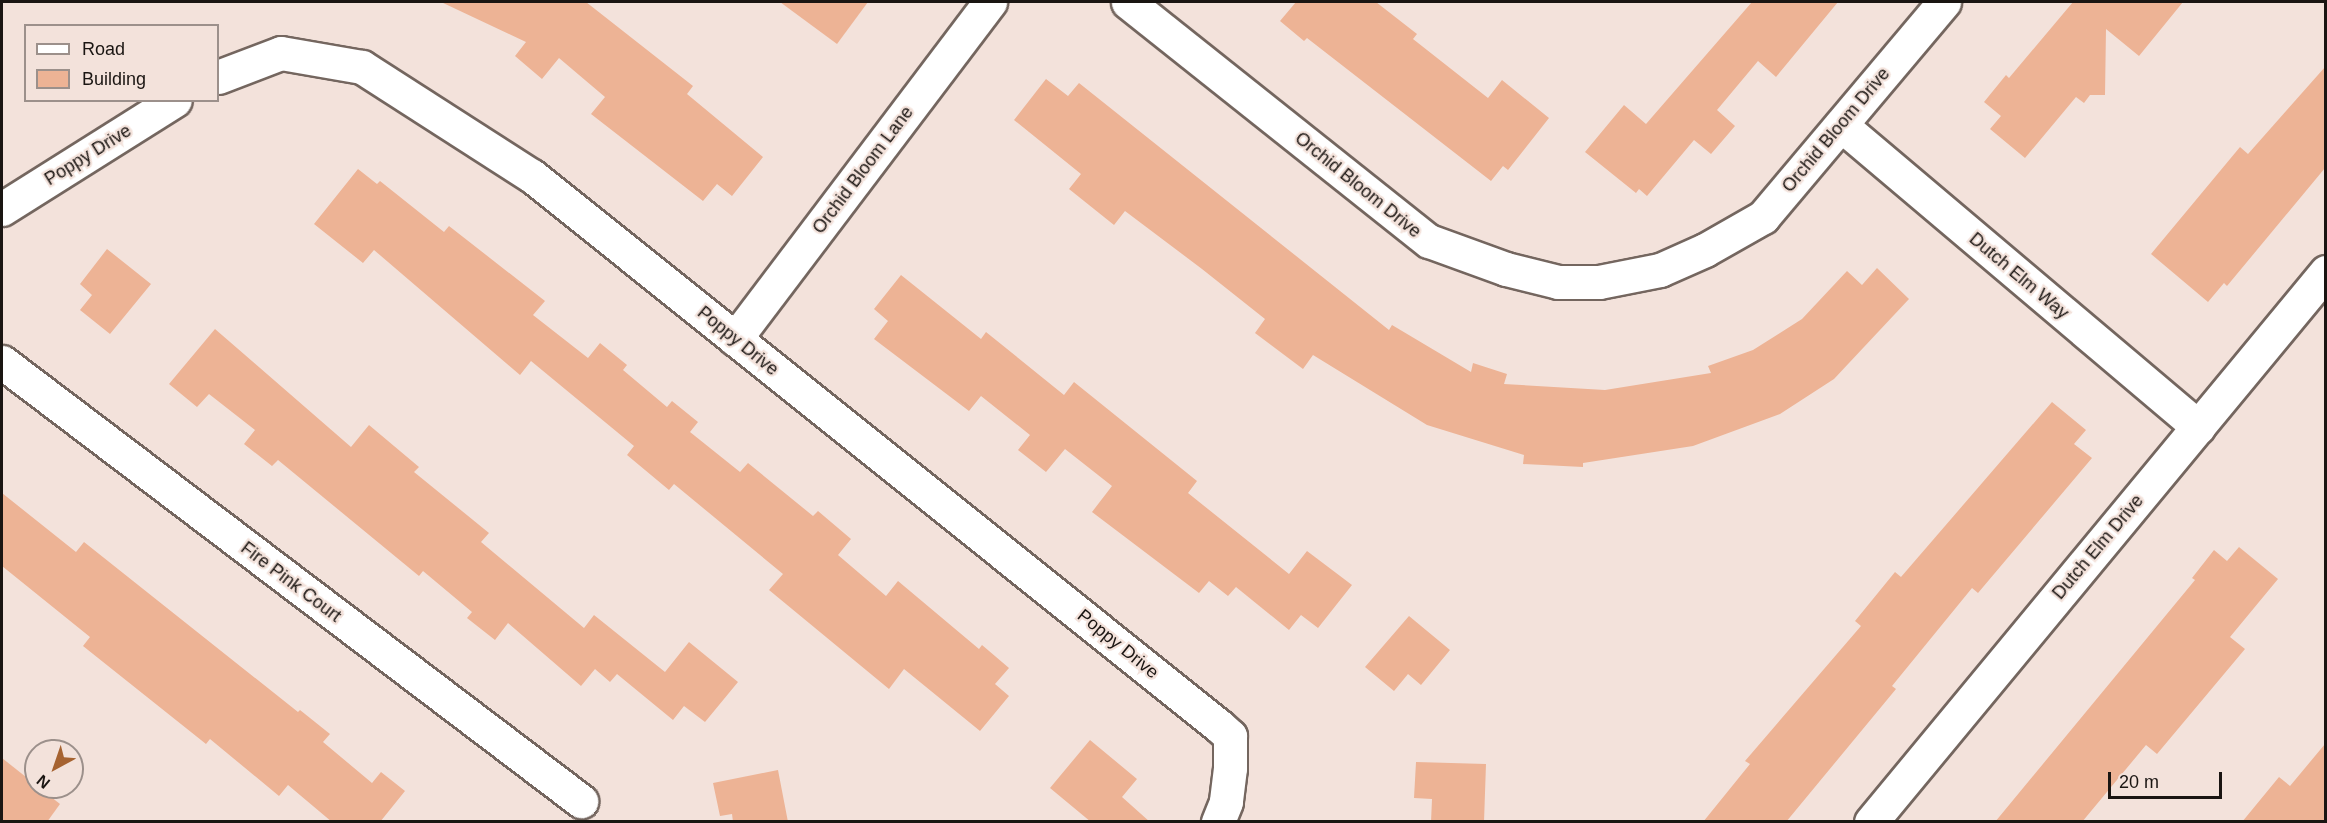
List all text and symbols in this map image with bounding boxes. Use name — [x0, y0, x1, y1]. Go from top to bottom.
legend — [24, 24, 219, 102]
text: Road — [82, 39, 125, 59]
street label: Orchid Bloom Drive — [1778, 63, 1894, 197]
text: Building — [82, 69, 146, 89]
street label: Orchid Bloom Lane — [808, 102, 918, 238]
street label: Poppy Drive — [41, 120, 135, 190]
street label: Orchid Bloom Drive — [1291, 128, 1425, 242]
street label: Dutch Elm Way — [1965, 228, 2073, 324]
street label: Poppy Drive — [693, 302, 783, 380]
street label: Dutch Elm Drive — [2048, 490, 2148, 604]
street label: Fire Pink Court — [237, 537, 345, 627]
street label: Poppy Drive — [1073, 605, 1163, 683]
north arrow — [24, 739, 84, 799]
scale bar — [2111, 760, 2225, 798]
text: N — [34, 771, 53, 792]
text: 20 m — [2119, 772, 2159, 792]

